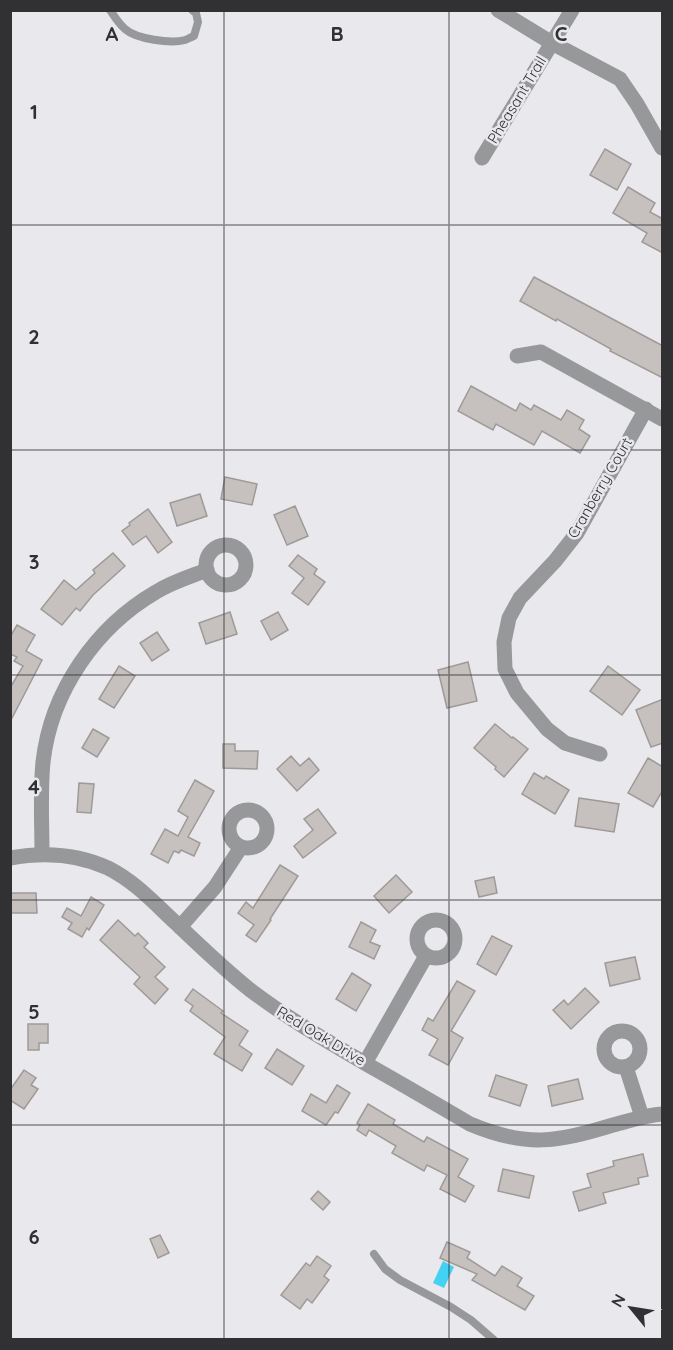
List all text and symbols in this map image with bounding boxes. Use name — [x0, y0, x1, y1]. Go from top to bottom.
text: A — [106, 21, 119, 46]
text: B — [330, 21, 344, 46]
text: C — [555, 21, 568, 46]
street label: Pheasant Trail — [483, 53, 550, 147]
text: 1 — [30, 99, 38, 124]
text: 2 — [28, 324, 40, 349]
street label: Cranberry Court — [563, 434, 636, 541]
text: 3 — [29, 549, 39, 574]
text: 4 — [28, 774, 40, 799]
text: 5 — [28, 999, 40, 1024]
street label: Red Oak Drive — [273, 1002, 369, 1070]
text: 6 — [28, 1224, 40, 1249]
north arrow — [601, 1278, 661, 1338]
text: N — [606, 1290, 630, 1311]

